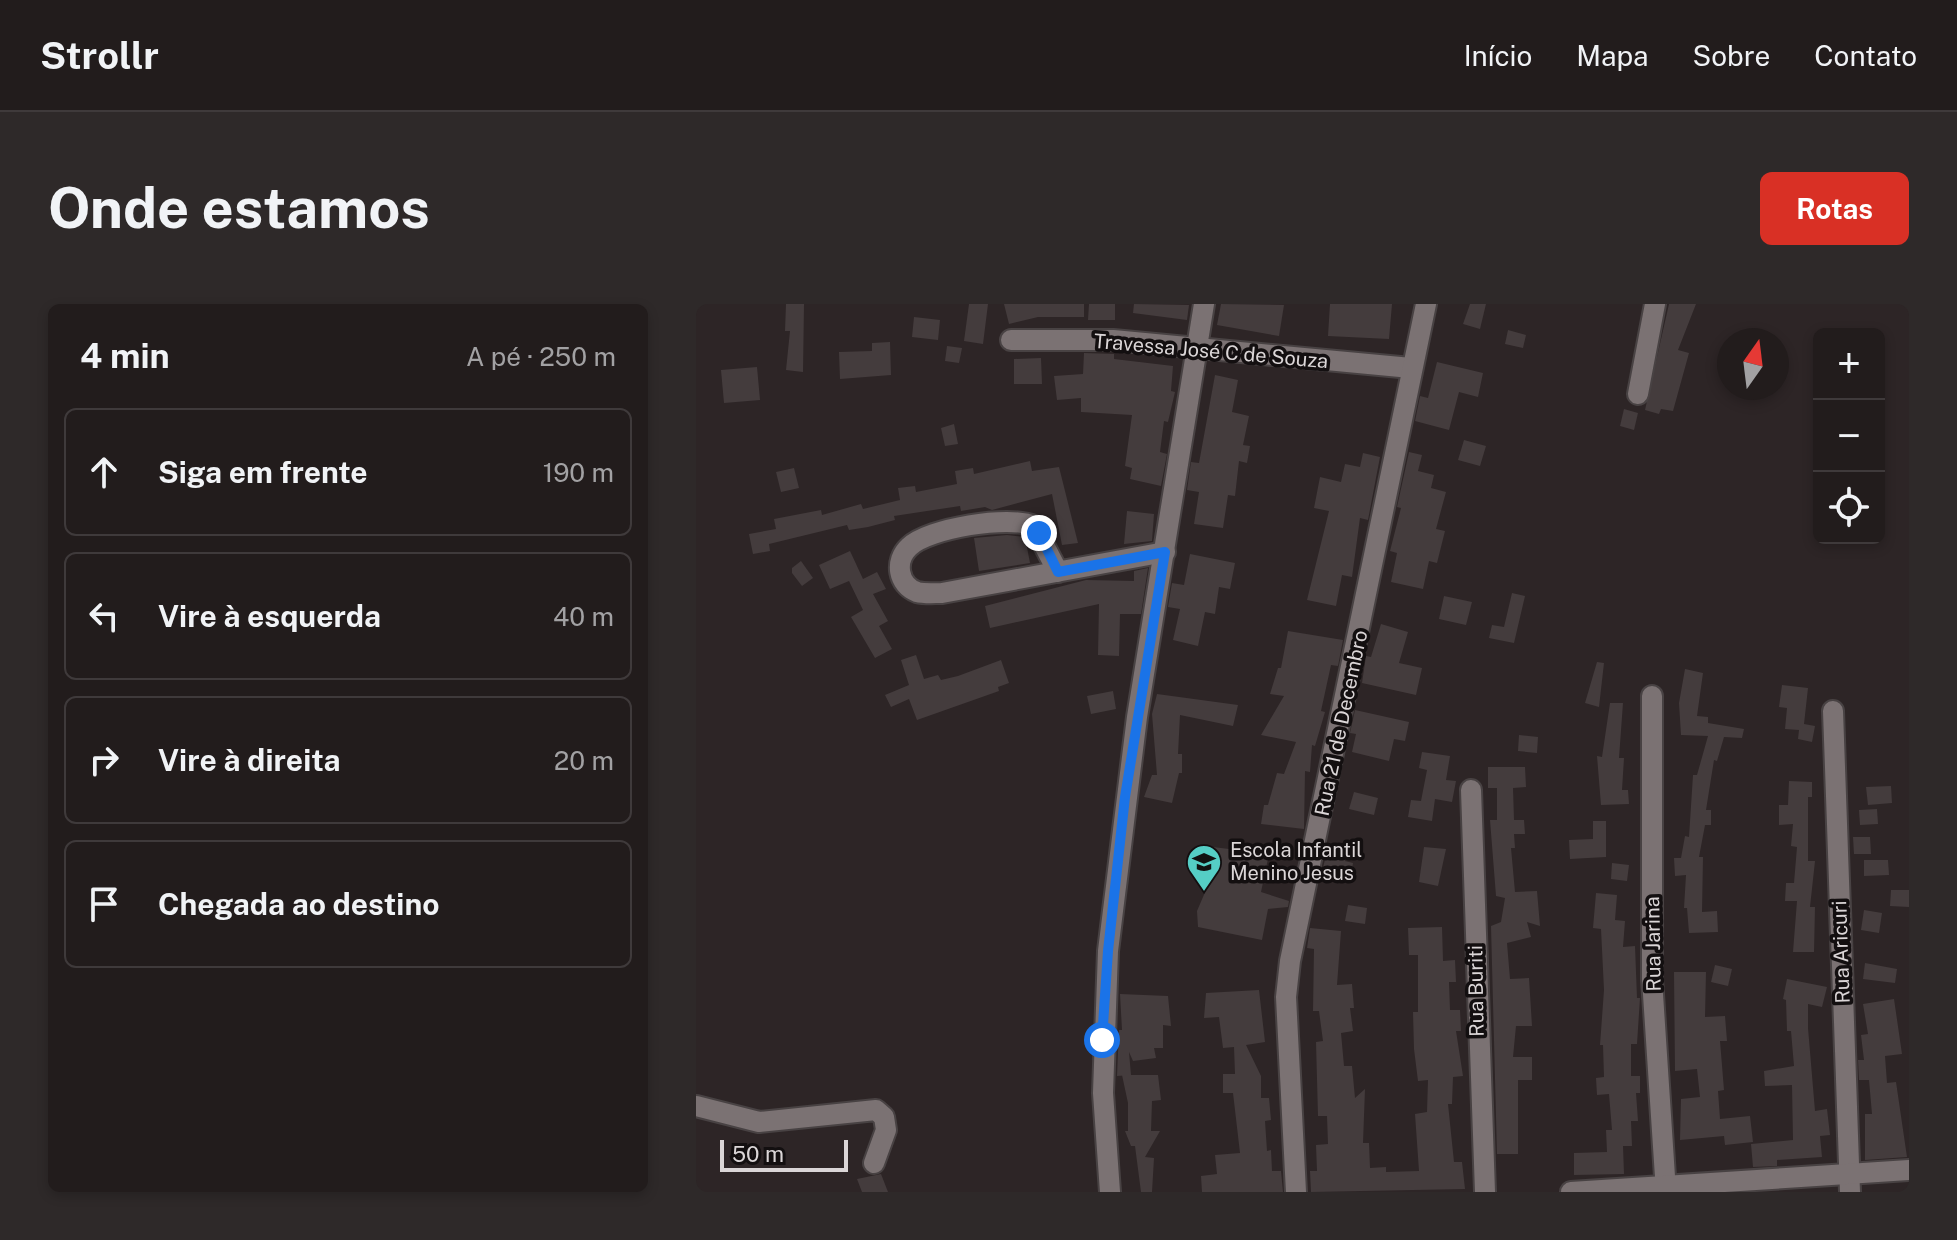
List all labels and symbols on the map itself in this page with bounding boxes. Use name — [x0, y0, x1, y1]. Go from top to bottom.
north arrow — [1717, 328, 1789, 400]
street label: Travessa José C de Souza — [1093, 329, 1329, 373]
route end — [1021, 515, 1057, 551]
street label: Rua 21 de Decembro — [1310, 628, 1372, 818]
place label: Escola Infantil Menino Jesus — [1230, 838, 1362, 885]
school or university icon: Escola Infantil Menino Jesus — [1185, 843, 1223, 893]
street label: Rua Jarina — [1640, 896, 1666, 992]
street label: Rua Aricuri — [1827, 900, 1855, 1004]
street label: Rua Buriti — [1463, 945, 1489, 1037]
route start — [1084, 1022, 1120, 1058]
scale bar — [720, 1136, 848, 1172]

